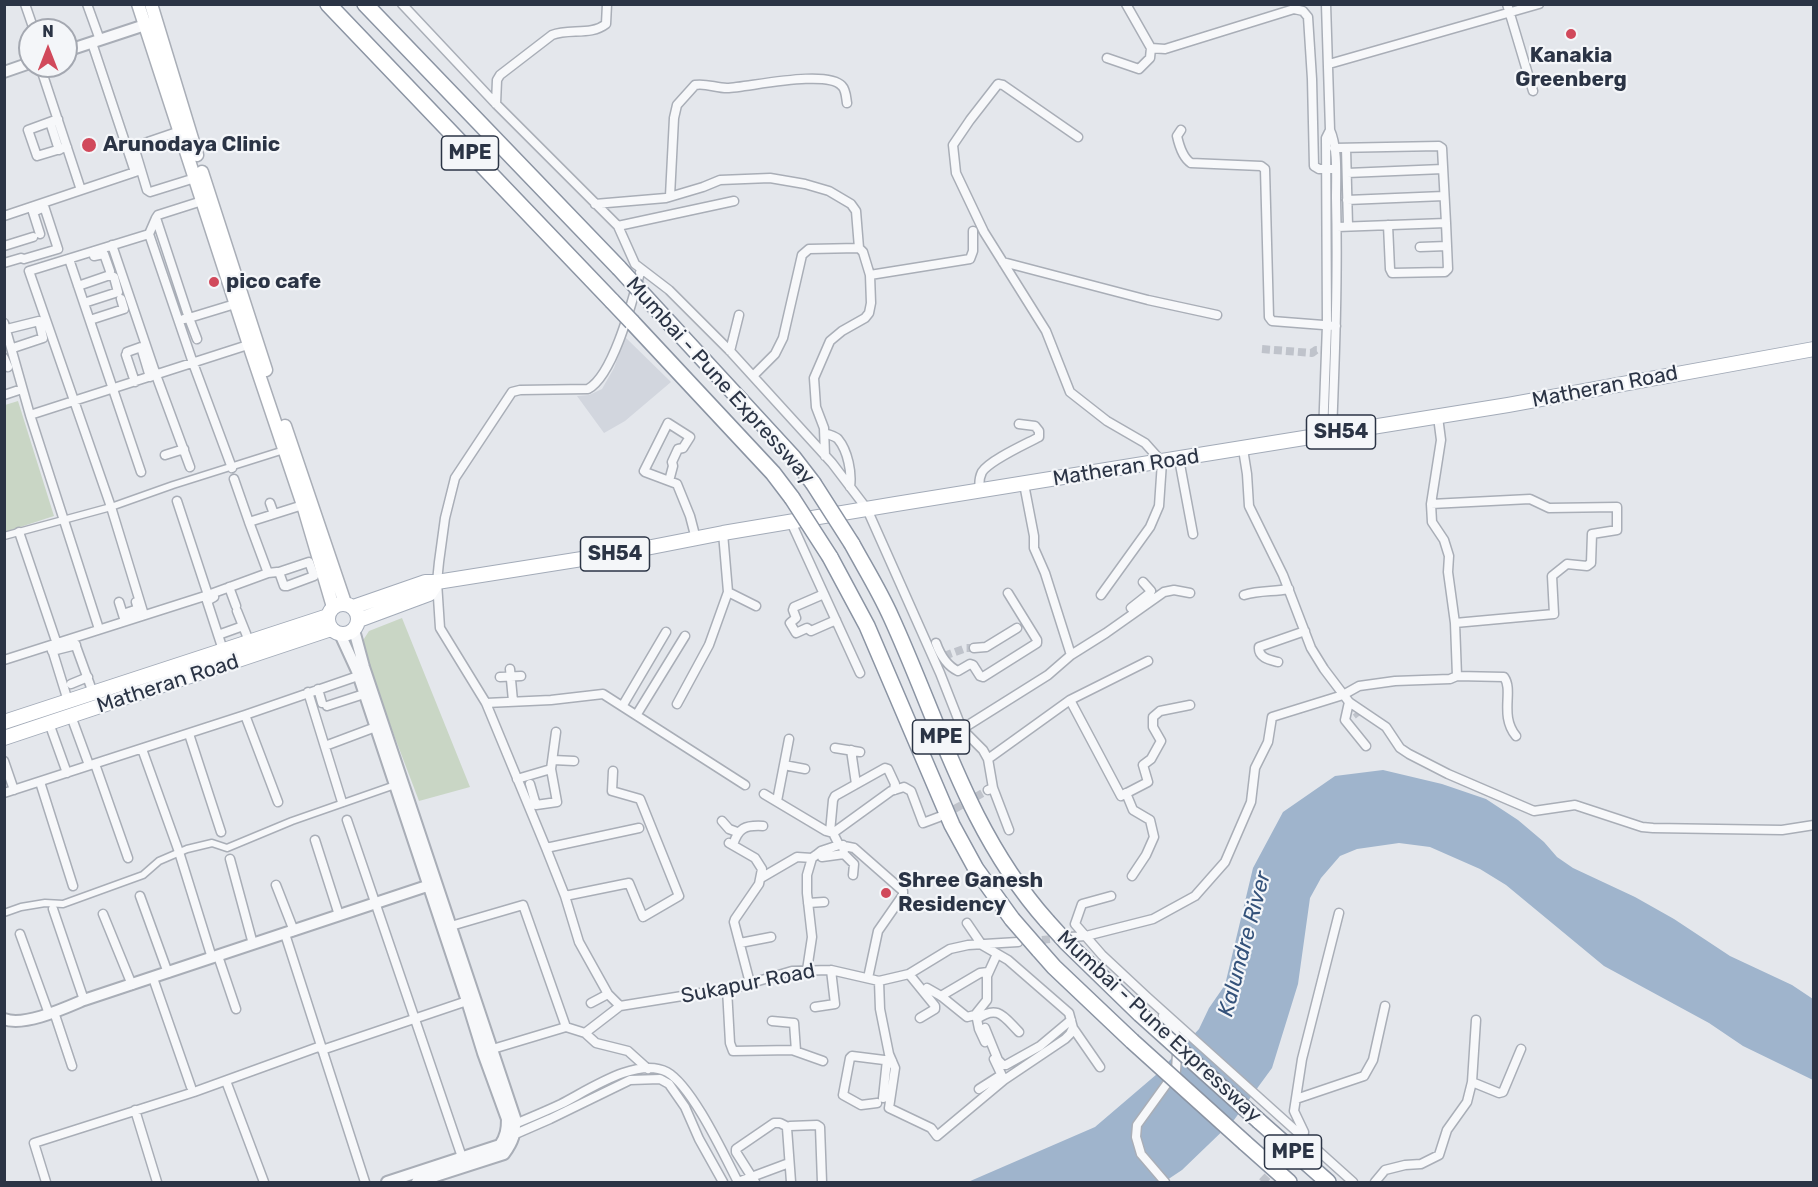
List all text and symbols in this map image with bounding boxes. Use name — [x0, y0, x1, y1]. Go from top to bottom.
north arrow — [18, 18, 78, 78]
text: N — [42, 22, 54, 41]
marker: Kanakia Greenberg — [1564, 27, 1578, 41]
place label: Kanakia Greenberg — [1515, 43, 1627, 93]
place label: Arunodaya Clinic — [103, 132, 280, 158]
marker: Arunodaya Clinic — [80, 136, 98, 154]
road number: MPE — [442, 136, 498, 170]
place label: pico cafe — [226, 269, 321, 295]
street label: Mumbai - Pune Expressway — [620, 272, 820, 490]
marker: pico cafe — [207, 275, 221, 289]
street label: Matheran Road — [1530, 361, 1680, 413]
road number: SH54 — [1306, 415, 1376, 449]
street label: Matheran Road — [1051, 444, 1201, 492]
road number: SH54 — [580, 537, 650, 571]
street label: Matheran Road — [94, 649, 242, 719]
road number: MPE — [912, 720, 970, 754]
place label: Shree Ganesh Residency — [898, 868, 1043, 918]
water label: Kalundre River — [1213, 869, 1277, 1019]
marker: Shree Ganesh Residency — [879, 886, 893, 900]
street label: Mumbai - Pune Expressway — [1052, 926, 1266, 1128]
street label: Sukapur Road — [679, 959, 817, 1009]
road number: MPE — [1264, 1135, 1322, 1169]

